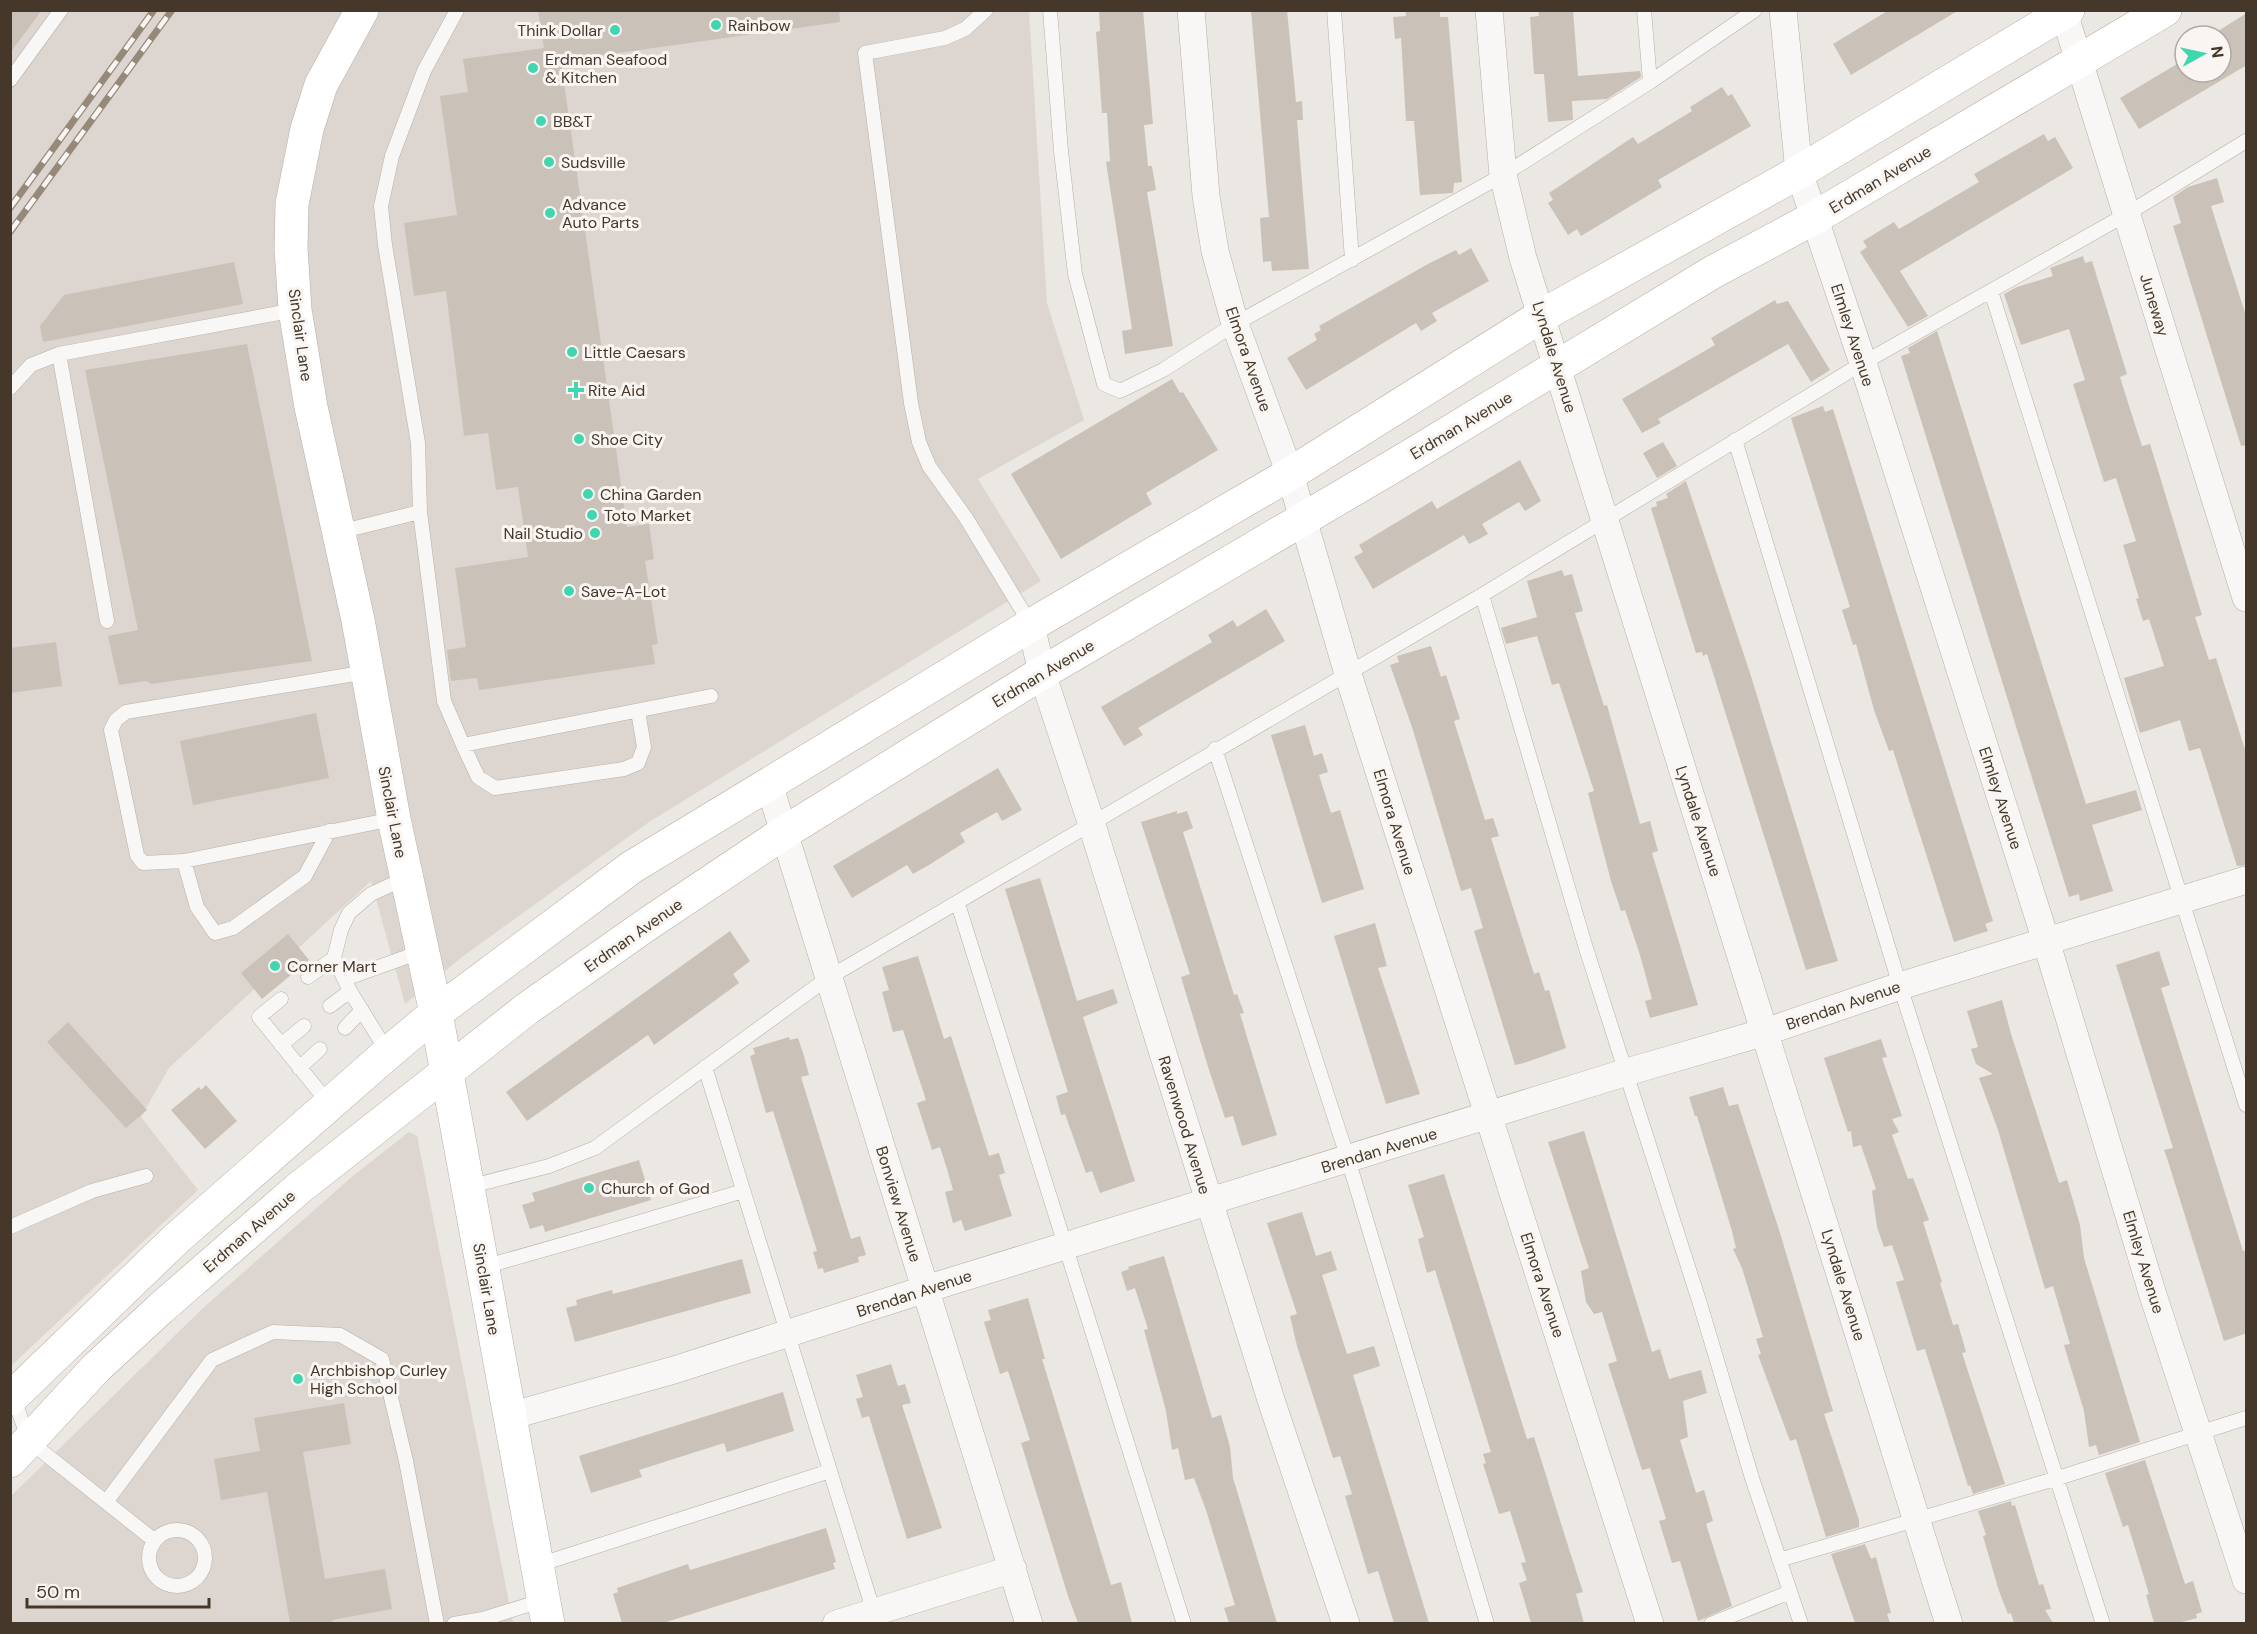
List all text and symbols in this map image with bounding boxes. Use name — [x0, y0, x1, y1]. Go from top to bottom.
place label: Rainbow — [728, 15, 790, 36]
marker: Rainbow — [709, 18, 723, 32]
place label: Think Dollar — [517, 20, 603, 41]
marker: Think Dollar — [608, 23, 622, 37]
north arrow — [2173, 24, 2233, 84]
text: N — [2206, 45, 2229, 59]
place label: Erdman Seafood & Kitchen — [545, 49, 667, 88]
marker: Erdman Seafood & Kitchen — [526, 61, 540, 75]
place label: BB&T — [553, 111, 592, 132]
marker: BB&T — [534, 114, 548, 128]
street label: Erdman Avenue — [1825, 141, 1935, 218]
place label: Sudsville — [561, 152, 626, 173]
marker: Sudsville — [542, 155, 556, 169]
place label: Advance Auto Parts — [562, 194, 639, 233]
marker: Advance Auto Parts — [543, 206, 557, 220]
street label: Juneway — [2135, 271, 2174, 339]
street label: Elmley Avenue — [1826, 281, 1879, 389]
street label: Sinclair Lane — [284, 287, 317, 383]
street label: Lyndale Avenue — [1528, 299, 1581, 415]
street label: Elmora Avenue — [1221, 304, 1276, 414]
place label: Little Caesars — [584, 342, 686, 363]
marker: Little Caesars — [565, 345, 579, 359]
place label: Rite Aid — [588, 380, 645, 401]
marker: Rite Aid — [569, 383, 583, 397]
street label: Erdman Avenue — [1406, 387, 1516, 464]
place label: Shoe City — [591, 429, 663, 450]
marker: Shoe City — [572, 432, 586, 446]
place label: China Garden — [600, 484, 701, 505]
marker: China Garden — [581, 487, 595, 501]
place label: Toto Market — [604, 505, 691, 526]
marker: Toto Market — [585, 508, 599, 522]
place label: Nail Studio — [503, 523, 583, 544]
marker: Nail Studio — [588, 526, 602, 540]
place label: Save-A-Lot — [581, 581, 666, 602]
marker: Save-A-Lot — [562, 584, 576, 598]
street label: Erdman Avenue — [988, 635, 1098, 712]
street label: Elmley Avenue — [1974, 744, 2027, 852]
street label: Lyndale Avenue — [1671, 763, 1726, 879]
street label: Sinclair Lane — [373, 764, 412, 860]
street label: Elmora Avenue — [1368, 767, 1421, 878]
street label: Erdman Avenue — [580, 894, 687, 977]
place label: Corner Mart — [287, 956, 377, 977]
marker: Corner Mart — [268, 959, 282, 973]
street label: Brendan Avenue — [1783, 976, 1903, 1035]
street label: Ravenwood Avenue — [1153, 1053, 1216, 1197]
street label: Brendan Avenue — [1319, 1123, 1440, 1178]
street label: Bonview Avenue — [871, 1144, 926, 1265]
place label: Church of God — [601, 1178, 710, 1199]
marker: Church of God — [582, 1181, 596, 1195]
street label: Erdman Avenue — [199, 1186, 300, 1277]
street label: Elmley Avenue — [2118, 1208, 2169, 1316]
street label: Lyndale Avenue — [1817, 1227, 1870, 1343]
street label: Elmora Avenue — [1516, 1230, 1569, 1341]
street label: Sinclair Lane — [468, 1241, 505, 1337]
street label: Brendan Avenue — [854, 1265, 975, 1322]
place label: Archbishop Curley High School — [310, 1360, 447, 1399]
marker: Archbishop Curley High School — [291, 1372, 305, 1386]
scale bar — [27, 1571, 208, 1609]
text: 50 m — [36, 1580, 80, 1604]

